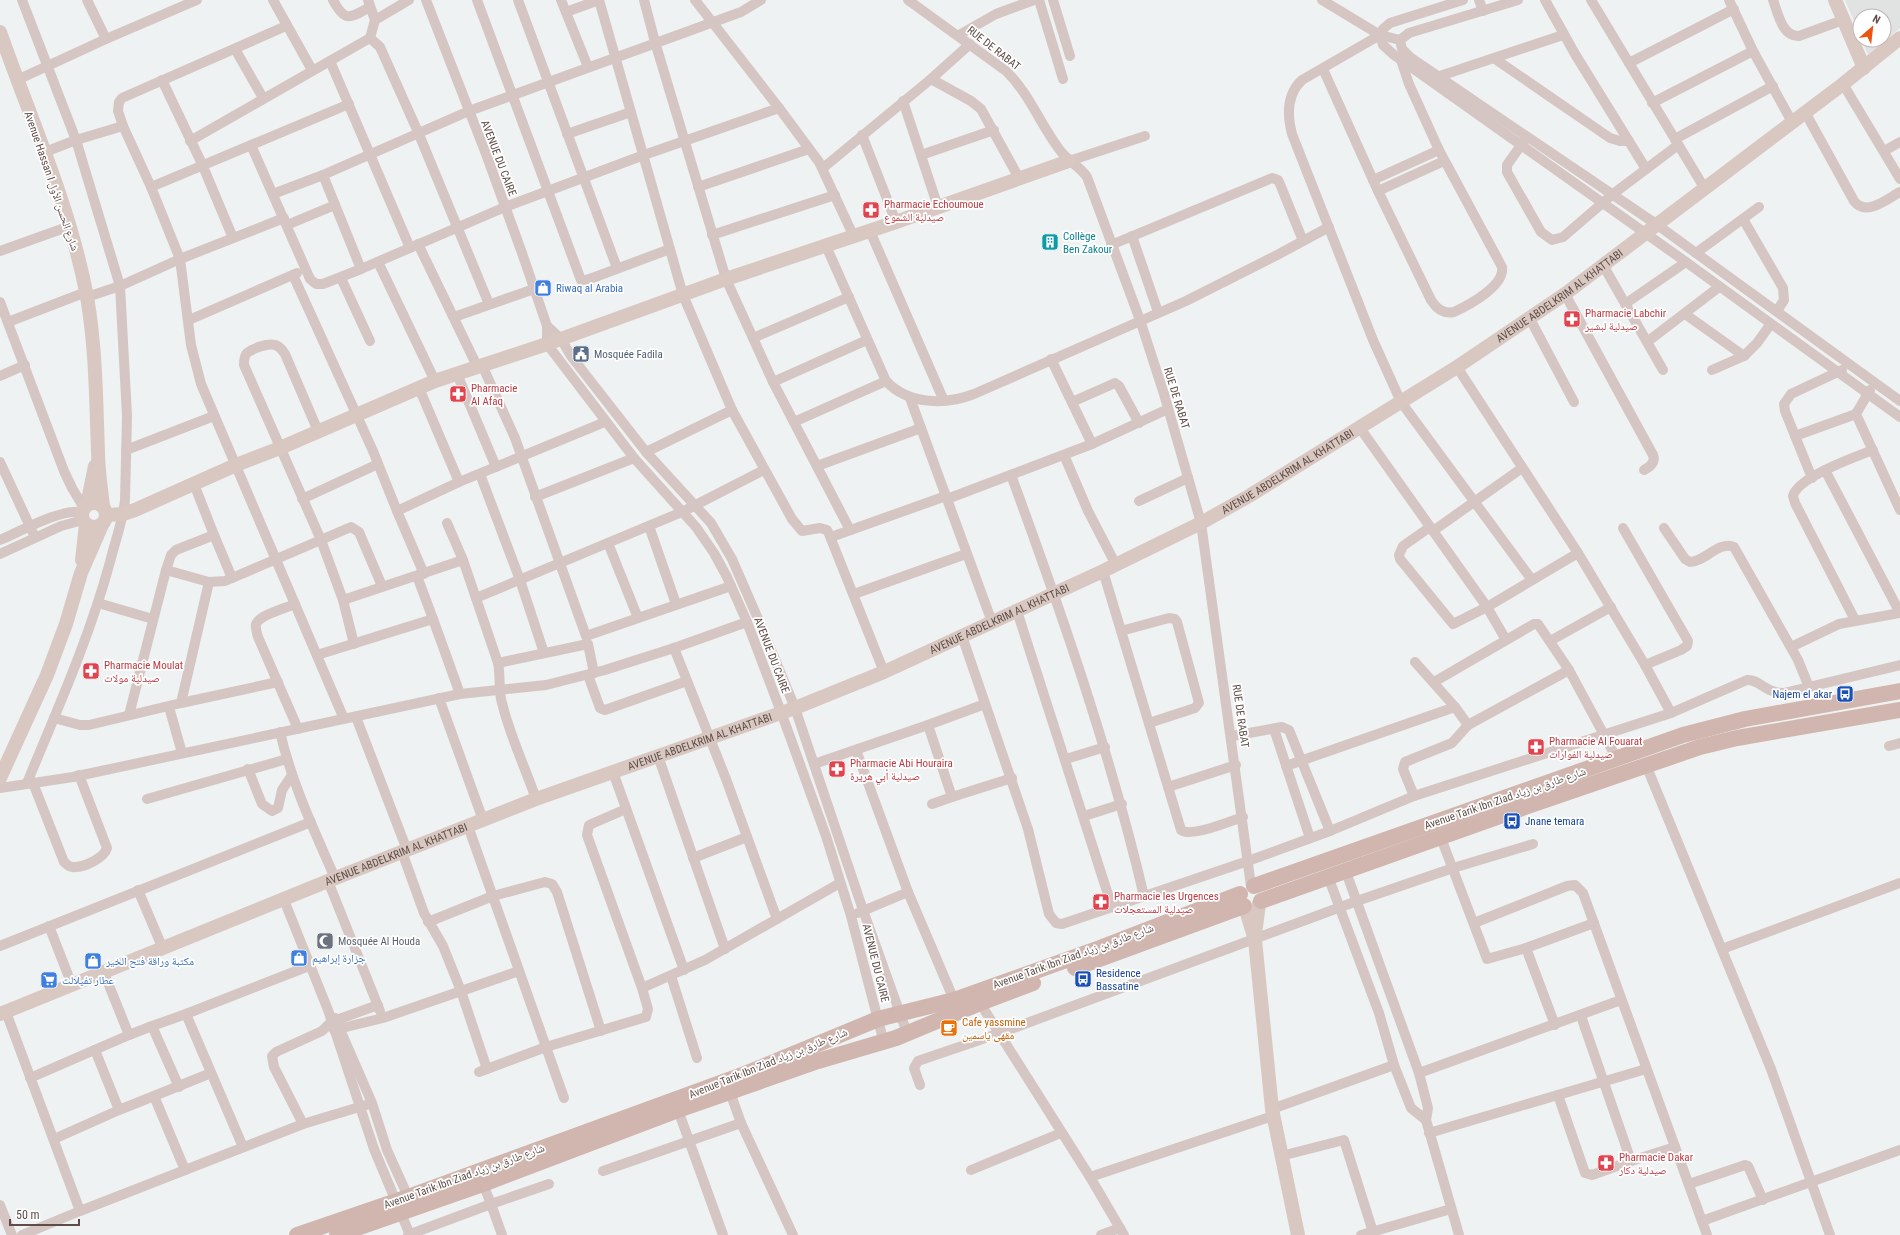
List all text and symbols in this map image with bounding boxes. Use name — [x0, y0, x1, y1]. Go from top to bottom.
north arrow — [1852, 8, 1892, 48]
text: N — [1870, 12, 1883, 27]
street label: RUE DE RABAT — [965, 24, 1023, 73]
street label: Avenue Hassan I شارع الحسن الأول — [22, 110, 82, 253]
street label: AVENUE DU CAIRE — [478, 118, 519, 198]
place label: Pharmacie Echoumoue صيدلية الشموع — [884, 198, 984, 224]
pharmacy icon: Pharmacie Echoumoue صيدلية الشموع — [861, 200, 881, 220]
place label: Collège Ben Zakour — [1063, 230, 1113, 256]
building icon: Collège Ben Zakour — [1040, 232, 1060, 252]
street label: AVENUE ABDELKRIM AL KHATTABI — [1494, 247, 1626, 346]
shop icon: Riwaq al Arabia — [533, 278, 553, 298]
place label: Riwaq al Arabia — [556, 282, 623, 295]
place label: Pharmacie Labchir صيدلية لبشير — [1584, 307, 1667, 333]
pharmacy icon: Pharmacie Labchir صيدلية لبشير — [1562, 309, 1582, 329]
public building icon: Mosquée Fadila — [571, 344, 591, 364]
place label: Mosquée Fadila — [594, 348, 663, 361]
street label: RUE DE RABAT — [1161, 366, 1192, 431]
place label: Pharmacie Al Afaq — [471, 382, 517, 408]
pharmacy icon: Pharmacie Al Afaq — [448, 384, 468, 404]
street label: AVENUE ABDELKRIM AL KHATTABI — [1219, 427, 1356, 517]
street label: AVENUE ABDELKRIM AL KHATTABI — [928, 582, 1071, 657]
street label: AVENUE DU CAIRE — [751, 615, 792, 695]
place label: Pharmacie Moulat صيدلية مولات — [104, 659, 183, 685]
pharmacy icon: Pharmacie Moulat صيدلية مولات — [81, 661, 101, 681]
street label: RUE DE RABAT — [1230, 684, 1251, 749]
bus stop icon: Najem el akar — [1835, 684, 1855, 704]
place label: Najem el akar — [1772, 688, 1833, 701]
street label: AVENUE ABDELKRIM AL KHATTABI — [626, 711, 774, 773]
place label: Pharmacie Al Fouarat صيدلية الفوارات — [1549, 735, 1642, 761]
pharmacy icon: Pharmacie Al Fouarat صيدلية الفوارات — [1526, 737, 1546, 757]
place label: Pharmacie Abi Houraira صيدلية أبي هريرة — [850, 757, 953, 785]
pharmacy icon: Pharmacie Abi Houraira صيدلية أبي هريرة — [827, 759, 847, 779]
street label: Avenue Tarik Ibn Ziad شارع طارق بن زياد — [1423, 765, 1588, 832]
bus stop icon: Jnane temara — [1502, 811, 1522, 831]
place label: Jnane temara — [1525, 815, 1584, 828]
street label: AVENUE ABDELKRIM AL KHATTABI — [323, 821, 469, 889]
place label: Pharmacie les Urgences صيدلية المستعجلات — [1114, 890, 1219, 916]
pharmacy icon: Pharmacie les Urgences صيدلية المستعجلات — [1091, 892, 1111, 912]
street label: Avenue Tarik Ibn Ziad شارع طارق بن زياد — [991, 921, 1155, 992]
street label: AVENUE DU CAIRE — [860, 923, 892, 1004]
mosque icon: Mosquée Al Houda — [315, 931, 335, 951]
place label: Mosquée Al Houda — [338, 935, 420, 948]
shop icon: جزارة إبراهيم — [289, 948, 309, 968]
shop icon: مكتبة وراقة فتح الخير — [83, 951, 103, 971]
place label: جزارة إبراهيم — [312, 952, 365, 966]
place label: مكتبة وراقة فتح الخير — [105, 955, 194, 968]
place label: Residence Bassatine — [1096, 967, 1141, 993]
bus stop icon: Residence Bassatine — [1073, 969, 1093, 989]
supermarket icon: عطار تفيلالت — [39, 970, 59, 990]
place label: عطار تفيلالت — [62, 974, 114, 987]
place label: Cafe yassmine مقهى ياسمين — [962, 1016, 1026, 1042]
cafe icon: Cafe yassmine مقهى ياسمين — [939, 1018, 959, 1038]
street label: Avenue Tarik Ibn Ziad شارع طارق بن زياد — [687, 1026, 849, 1101]
street label: Avenue Tarik Ibn Ziad شارع طارق بن زياد — [382, 1141, 546, 1212]
place label: Pharmacie Dakar صيدلية دكار — [1618, 1151, 1694, 1177]
pharmacy icon: Pharmacie Dakar صيدلية دكار — [1596, 1153, 1616, 1173]
scale bar — [10, 1201, 79, 1227]
text: 50 m — [16, 1208, 40, 1222]

